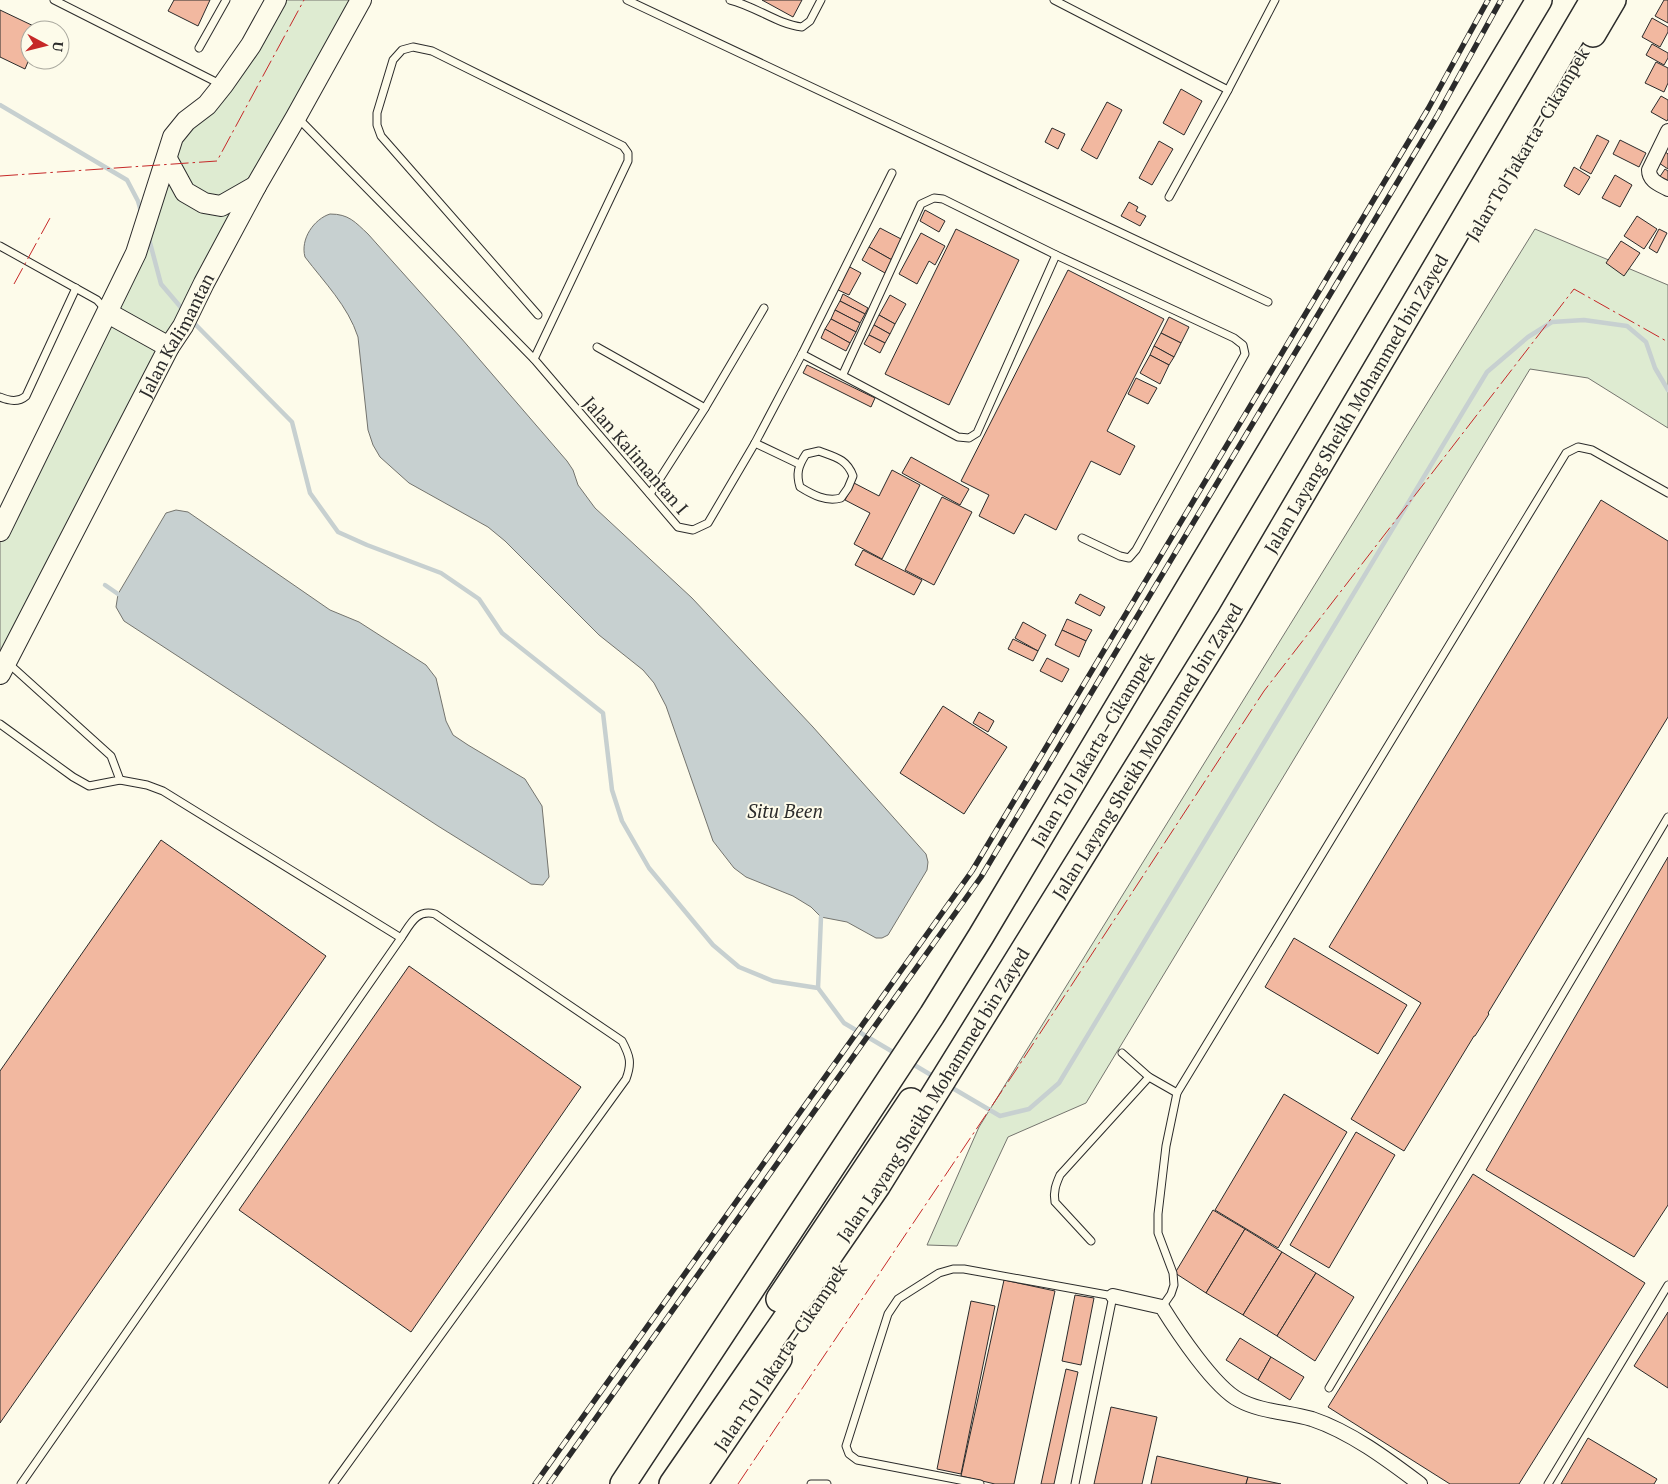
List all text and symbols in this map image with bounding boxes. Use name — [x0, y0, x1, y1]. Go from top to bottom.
north arrow — [20, 20, 70, 70]
text: U — [48, 41, 68, 53]
street label: Jalan Tol Jakarta–Cikampek — [1460, 42, 1595, 245]
street label: Jalan Layang Sheikh Mohammed bin Zayed — [1258, 249, 1453, 558]
street label: Jalan Kalimantan — [133, 268, 219, 402]
street label: Jalan Kalimantan I — [578, 391, 694, 519]
street label: Jalan Layang Sheikh Mohammed bin Zayed — [1046, 598, 1248, 903]
street label: Jalan Tol Jakarta–Cikampek — [1025, 647, 1160, 851]
water label: Situ Been — [747, 798, 823, 823]
street label: Jalan Layang Sheikh Mohammed bin Zayed — [831, 943, 1034, 1246]
street label: Jalan Tol Jakarta–Cikampek — [708, 1258, 852, 1456]

